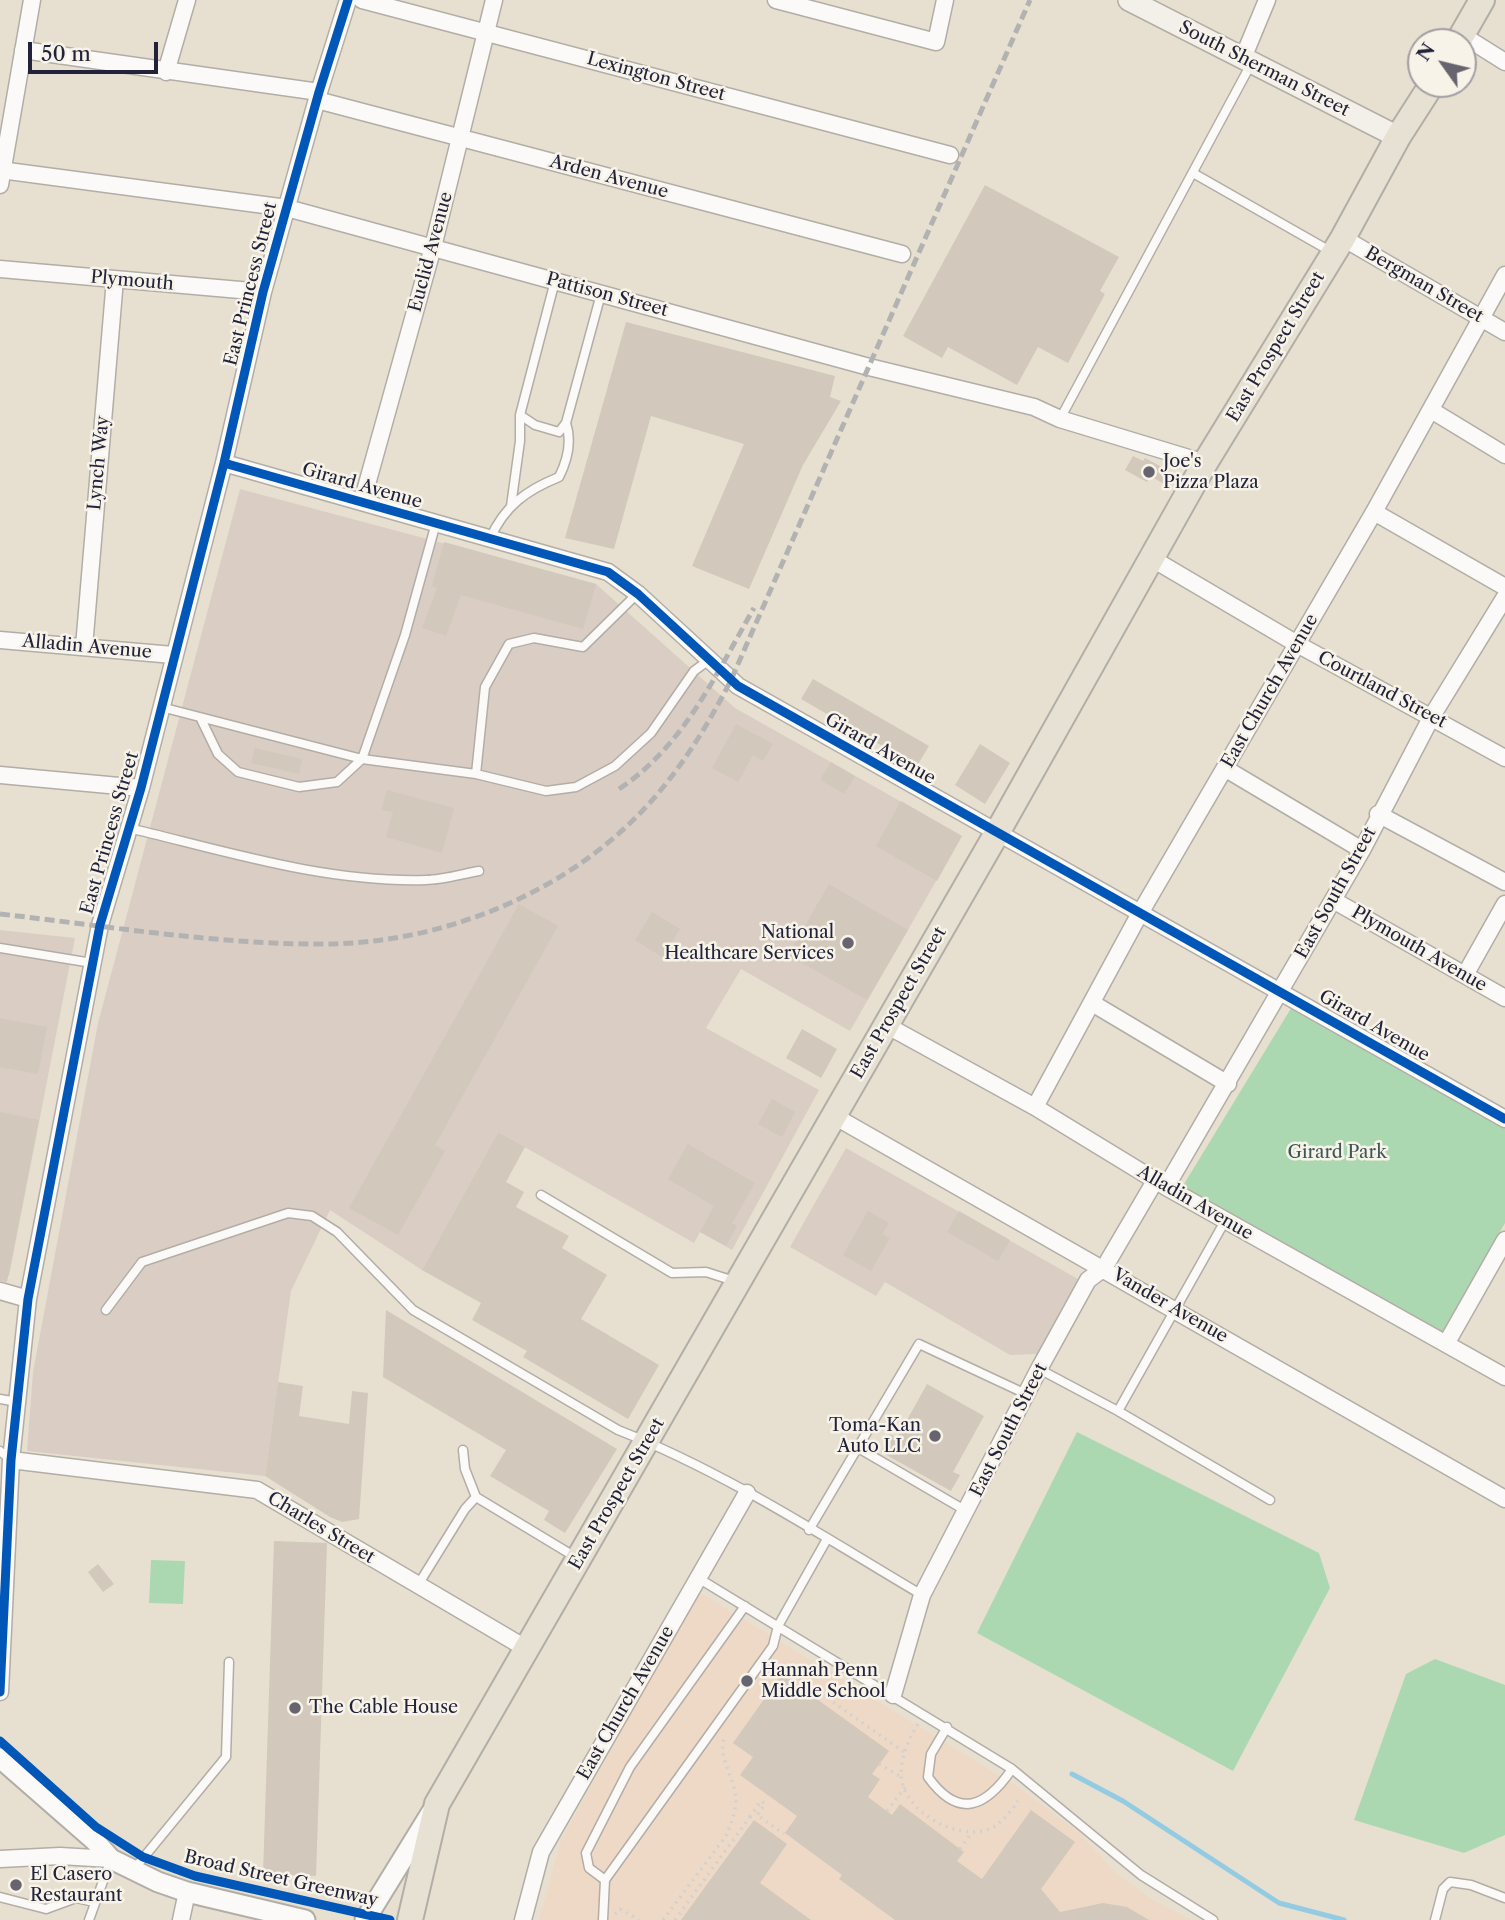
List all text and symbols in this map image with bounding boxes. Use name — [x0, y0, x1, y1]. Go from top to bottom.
street label: South Sherman Street — [1175, 17, 1353, 121]
scale bar — [32, 28, 161, 72]
north arrow — [1407, 28, 1477, 98]
text: N — [1412, 39, 1440, 65]
text: 50 m — [41, 41, 91, 66]
street label: Lexington Street — [584, 48, 728, 106]
street label: Arden Avenue — [547, 151, 671, 203]
street label: Euclid Avenue — [405, 190, 457, 314]
street label: East Princess Street — [220, 200, 282, 368]
street label: Bergman Street — [1361, 242, 1487, 328]
street label: Plymouth — [89, 267, 175, 295]
street label: Pattison Street — [544, 268, 670, 322]
street label: East Prospect Street — [1223, 268, 1329, 426]
street label: Lynch Way — [84, 415, 114, 511]
place label: Joe's Pizza Plaza — [1163, 451, 1259, 494]
street label: Girard Avenue — [299, 459, 425, 513]
marker: Joe's Pizza Plaza — [1141, 464, 1157, 480]
street label: East Church Avenue — [1217, 610, 1323, 772]
street label: Alladin Avenue — [21, 631, 153, 663]
street label: Courtland Street — [1314, 647, 1450, 733]
street label: Girard Avenue — [821, 709, 939, 789]
street label: East Princess Street — [76, 749, 144, 917]
street label: East South Street — [1291, 823, 1381, 963]
street label: Plymouth Avenue — [1348, 902, 1490, 996]
place label: National Healthcare Services — [664, 922, 834, 964]
street label: East Prospect Street — [847, 923, 951, 1083]
marker: National Healthcare Services — [840, 935, 856, 951]
street label: Girard Avenue — [1315, 986, 1433, 1066]
park label: Girard Park — [1287, 1142, 1387, 1164]
street label: Alladin Avenue — [1133, 1161, 1257, 1245]
street label: Vander Avenue — [1109, 1264, 1231, 1348]
street label: East South Street — [966, 1360, 1052, 1500]
street label: East Prospect Street — [565, 1414, 669, 1574]
place label: Toma-Kan Auto LLC — [829, 1415, 921, 1458]
marker: Toma-Kan Auto LLC — [927, 1428, 943, 1444]
street label: Charles Street — [263, 1488, 379, 1568]
street label: East Church Avenue — [573, 1622, 679, 1784]
place label: Hannah Penn Middle School — [761, 1660, 886, 1702]
marker: Hannah Penn Middle School — [739, 1673, 755, 1689]
place label: The Cable House — [309, 1697, 458, 1719]
marker: The Cable House — [287, 1700, 303, 1716]
street label: Broad Street Greenway — [182, 1846, 380, 1912]
place label: El Casero Restaurant — [30, 1864, 122, 1906]
marker: El Casero Restaurant — [8, 1877, 24, 1893]

